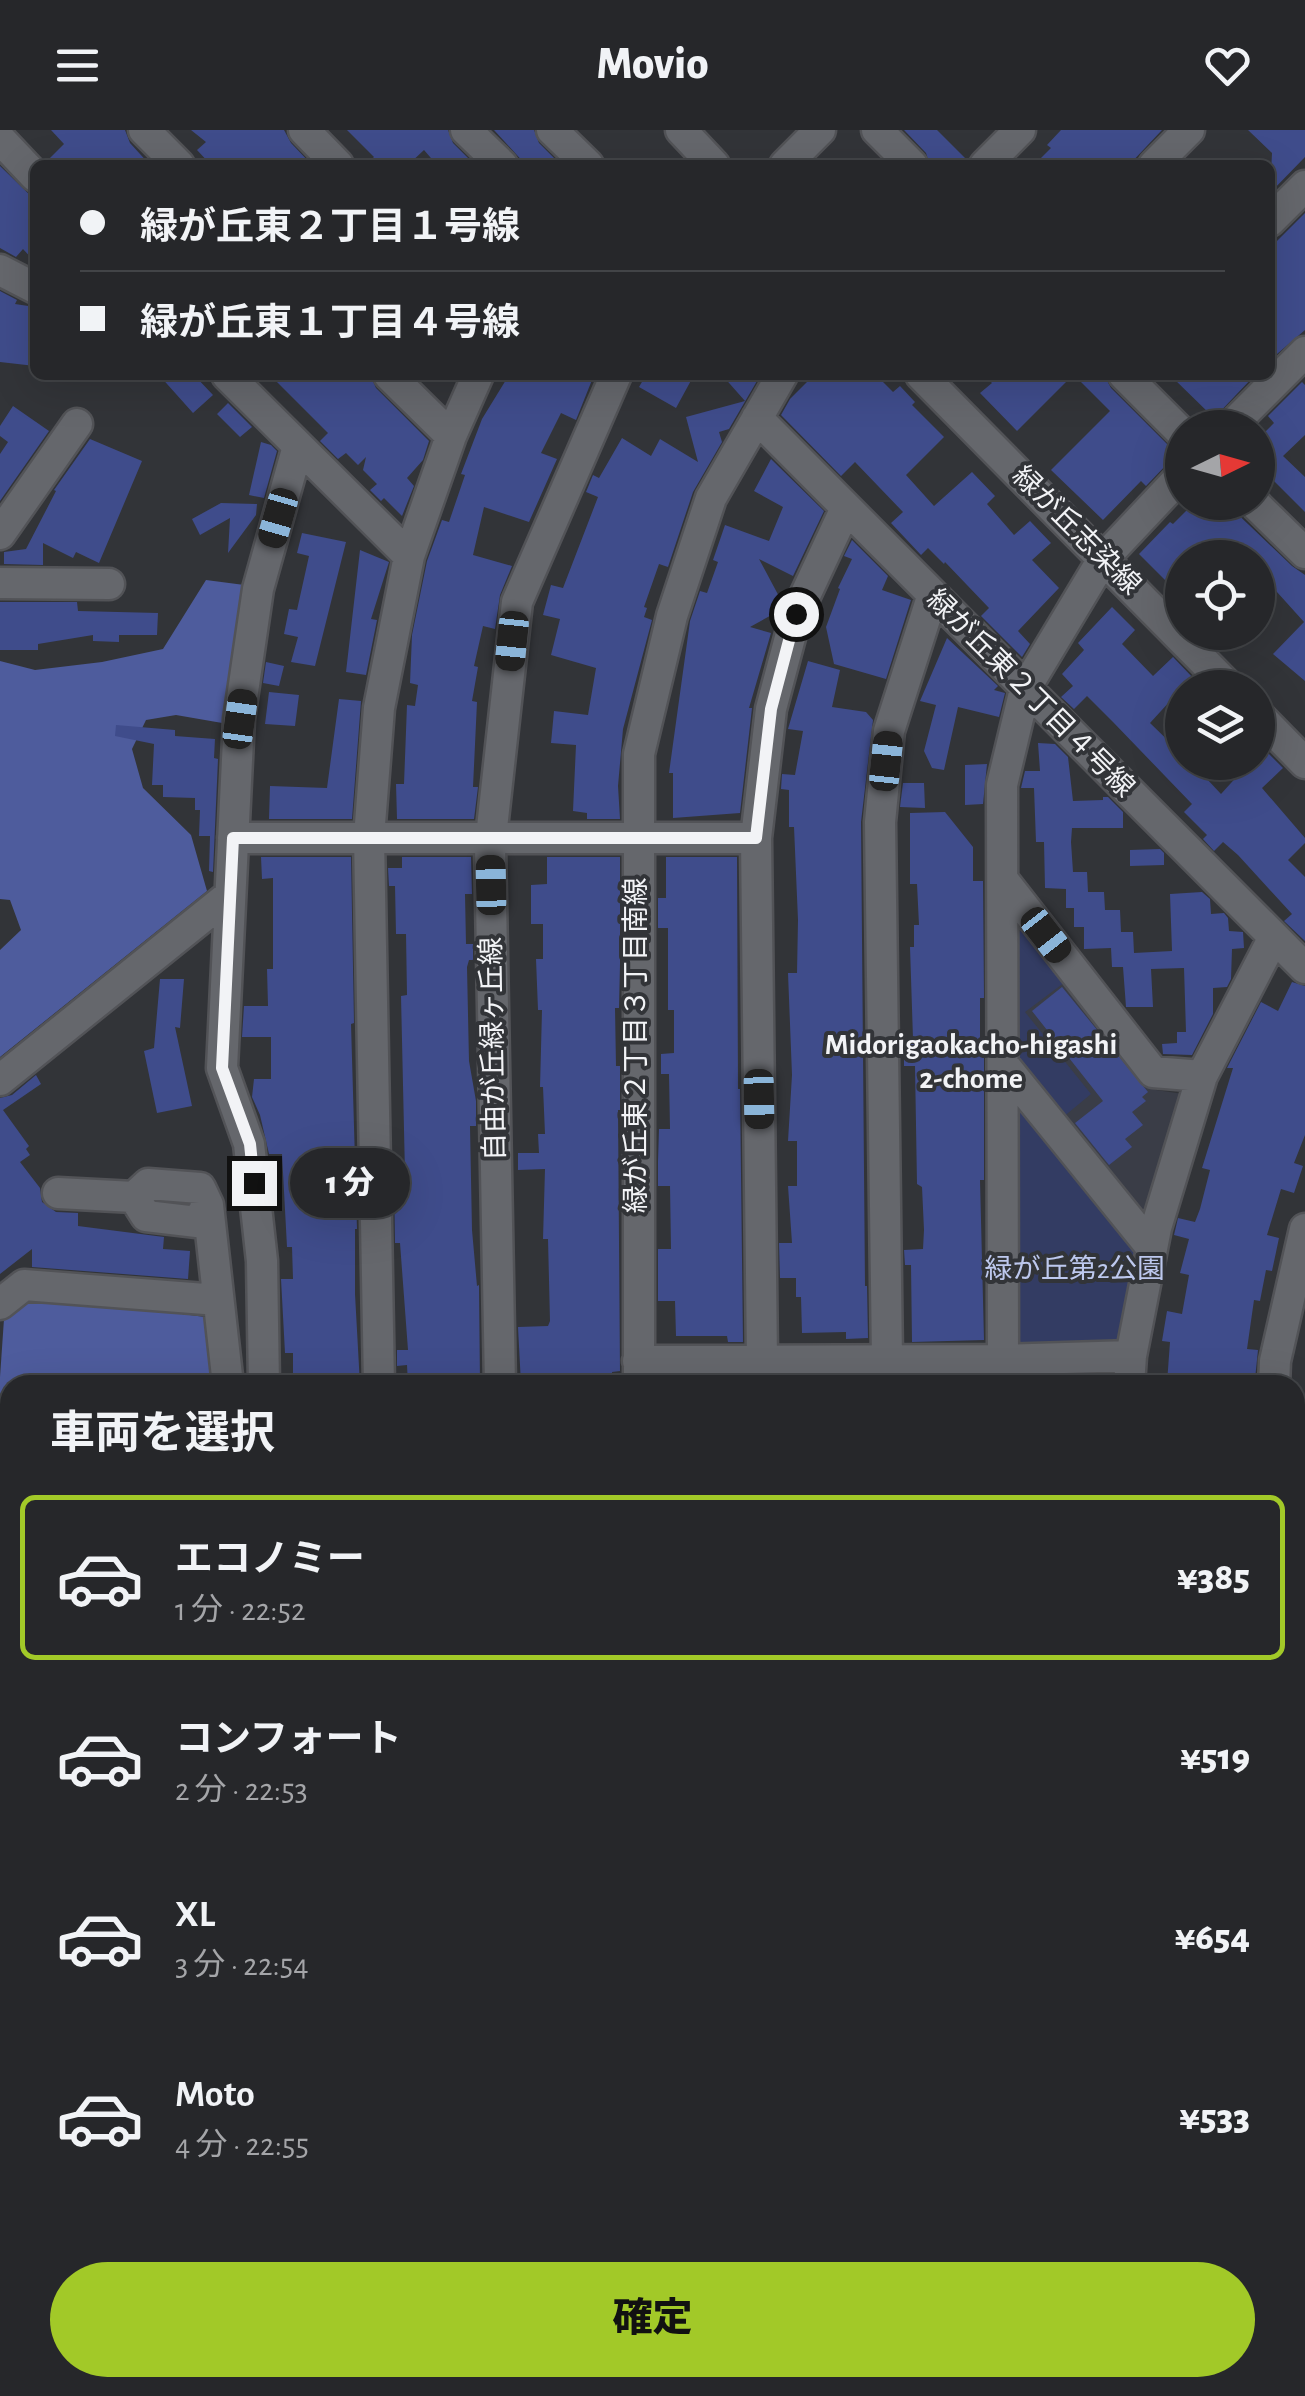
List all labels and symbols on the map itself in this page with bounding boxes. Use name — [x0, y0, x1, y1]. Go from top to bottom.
north arrow — [1165, 410, 1275, 520]
street label: 緑が丘志染線 — [1007, 460, 1147, 600]
car — [255, 485, 301, 551]
street label: 緑が丘東２丁目４号線 — [921, 584, 1140, 803]
route start — [774, 592, 819, 637]
car — [494, 610, 530, 672]
car — [221, 687, 259, 751]
car — [868, 730, 904, 792]
car — [475, 855, 507, 915]
street label: 緑が丘東２丁目３丁目南線 — [621, 877, 651, 1213]
car — [1016, 902, 1076, 968]
street label: 自由が丘緑ヶ丘線 — [476, 937, 510, 1161]
district label: Midorigaokacho-higashi 2-chome — [825, 1030, 1117, 1094]
car — [743, 1069, 775, 1129]
callout: 1 分 — [289, 1148, 409, 1218]
route end — [232, 1161, 277, 1206]
park label: 緑が丘第2公園 — [985, 1254, 1165, 1284]

